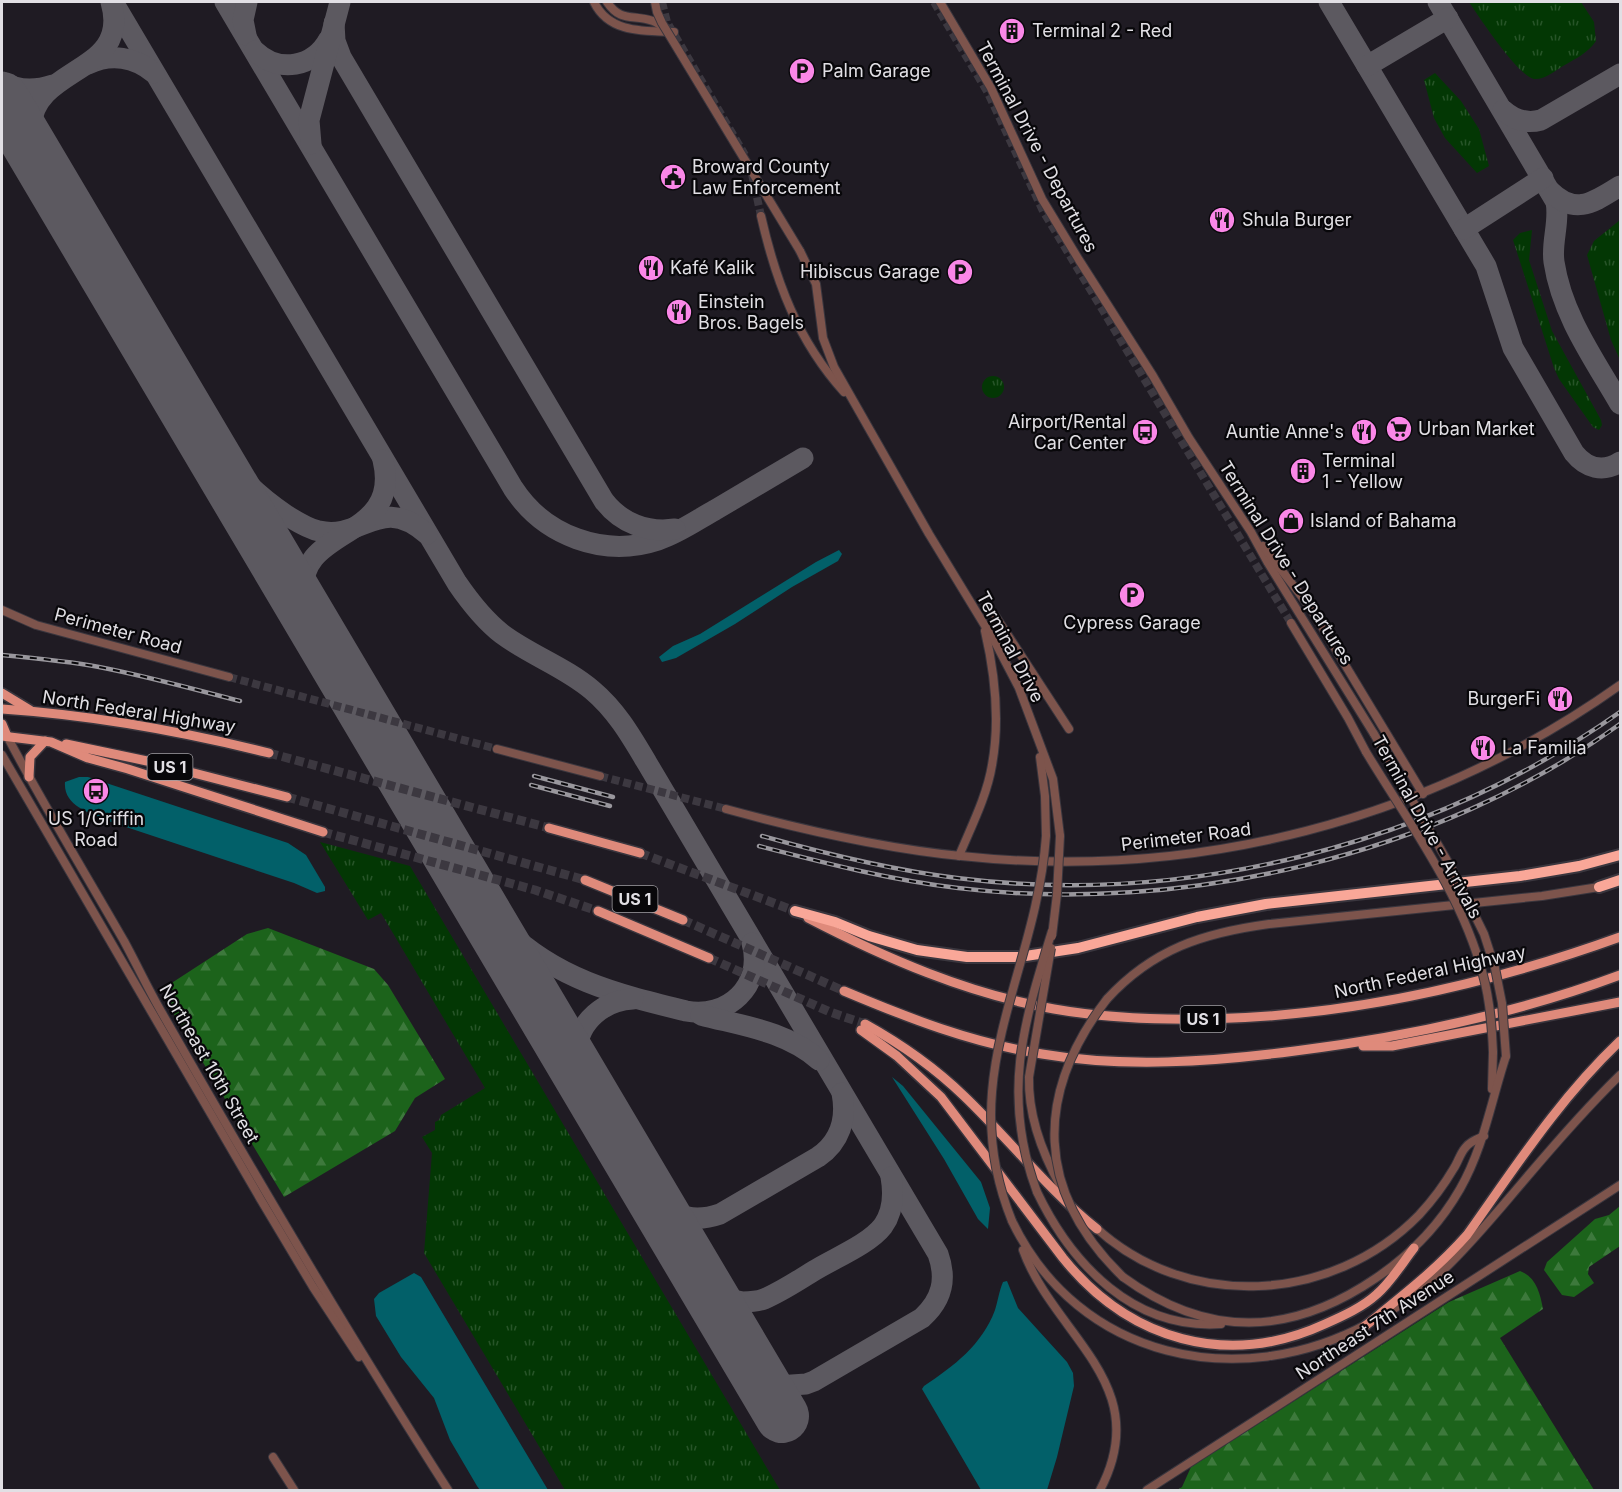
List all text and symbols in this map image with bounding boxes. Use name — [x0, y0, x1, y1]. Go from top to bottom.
building icon: Terminal 2 - Red — [997, 16, 1027, 46]
place label: Terminal 2 - Red — [1032, 20, 1172, 41]
street label: Terminal Drive - Departures — [973, 38, 1102, 256]
parking icon: Palm Garage — [787, 56, 817, 86]
place label: Palm Garage — [822, 60, 931, 81]
place label: Broward County Law Enforcement — [692, 156, 841, 198]
public building icon: Broward County Law Enforcement — [658, 162, 688, 192]
restaurant icon: Shula Burger — [1207, 205, 1237, 235]
place label: Shula Burger — [1242, 209, 1352, 230]
restaurant icon: Kafé Kalik — [636, 253, 666, 283]
place label: Kafé Kalik — [670, 257, 755, 278]
parking icon: Hibiscus Garage — [945, 257, 975, 287]
place label: Hibiscus Garage — [800, 261, 940, 282]
place label: Einstein Bros. Bagels — [698, 291, 804, 333]
restaurant icon: Einstein Bros. Bagels — [664, 297, 694, 327]
place label: Airport/Rental Car Center — [1008, 411, 1126, 453]
supermarket icon: Urban Market — [1384, 414, 1414, 444]
bus stop icon: Airport/Rental Car Center — [1130, 417, 1160, 447]
restaurant icon: Auntie Anne's — [1349, 417, 1379, 447]
place label: Urban Market — [1418, 418, 1535, 439]
place label: Auntie Anne's — [1226, 421, 1344, 442]
place label: Terminal 1 - Yellow — [1322, 450, 1403, 492]
building icon: Terminal 1 - Yellow — [1288, 456, 1318, 486]
street label: Terminal Drive - Departures — [1215, 457, 1358, 668]
shop icon: Island of Bahama — [1276, 506, 1306, 536]
place label: Island of Bahama — [1310, 510, 1457, 531]
parking icon: Cypress Garage — [1117, 580, 1147, 610]
street label: Terminal Drive — [972, 588, 1049, 706]
street label: Perimeter Road — [52, 603, 184, 658]
place label: Cypress Garage — [1063, 612, 1201, 633]
restaurant icon: BurgerFi — [1545, 684, 1575, 714]
street label: North Federal Highway — [41, 686, 237, 737]
place label: BurgerFi — [1468, 688, 1540, 709]
street label: Terminal Drive - Arrivals — [1368, 732, 1487, 922]
restaurant icon: La Familia — [1468, 733, 1498, 763]
place label: La Familia — [1502, 737, 1587, 758]
road number: US 1 — [148, 754, 192, 780]
bus stop icon: US 1/Griffin Road — [81, 776, 111, 806]
place label: US 1/Griffin Road — [48, 808, 144, 850]
street label: Perimeter Road — [1120, 818, 1252, 855]
road number: US 1 — [612, 886, 658, 912]
street label: North Federal Highway — [1332, 941, 1528, 1002]
street label: Northeast 10th Street — [155, 980, 264, 1147]
road number: US 1 — [1180, 1006, 1226, 1032]
street label: Northeast 7th Avenue — [1292, 1266, 1458, 1384]

